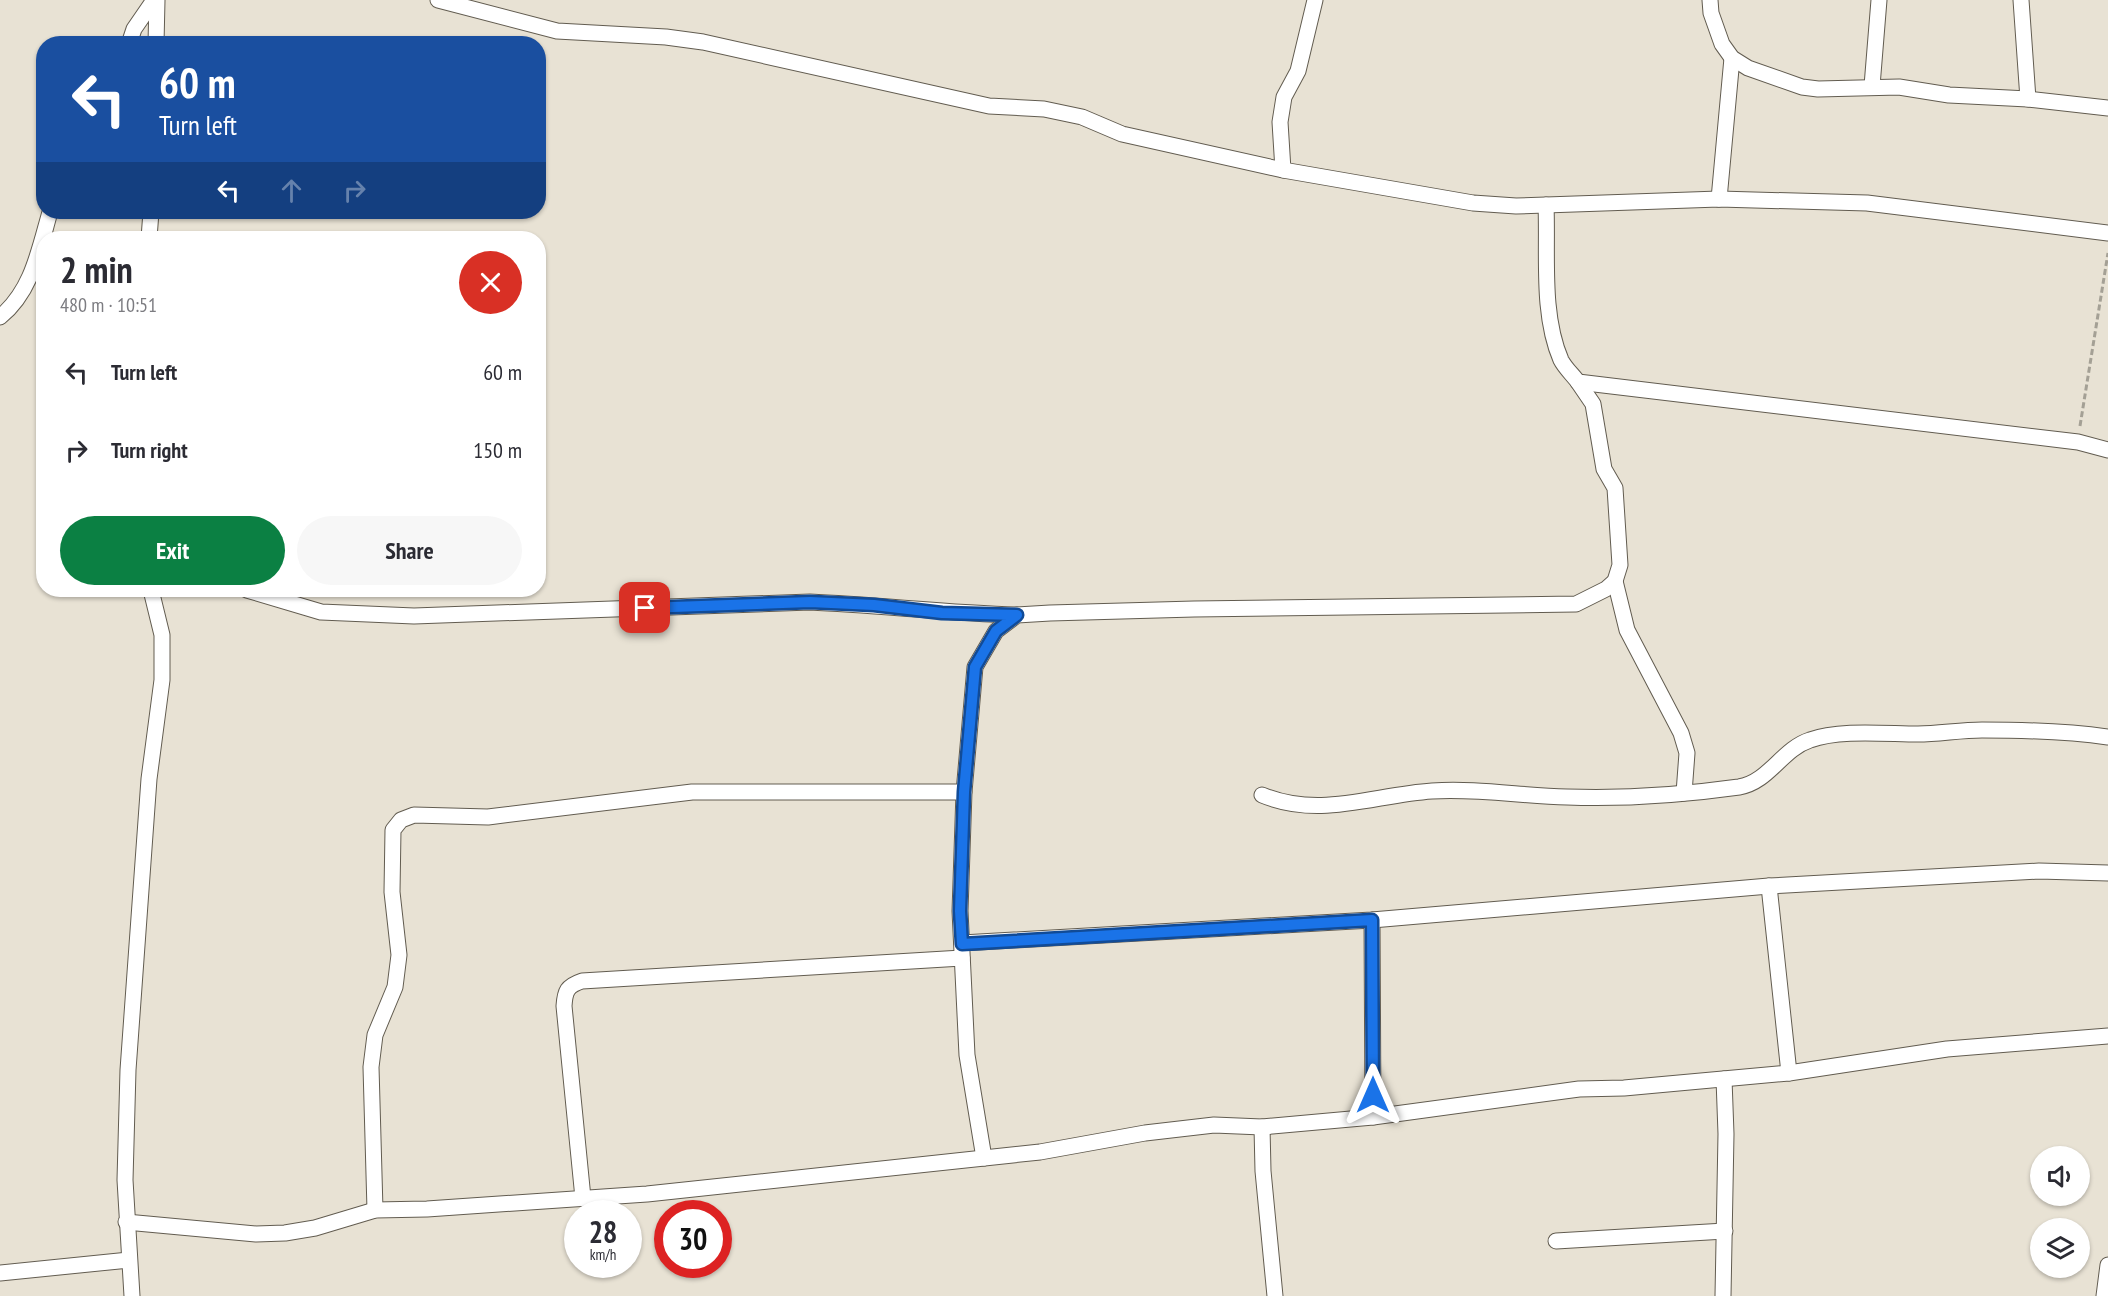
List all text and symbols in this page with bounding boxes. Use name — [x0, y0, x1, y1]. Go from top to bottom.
text: 60 m — [159, 55, 236, 110]
icon: left — [60, 60, 138, 138]
text: Turn left — [159, 108, 237, 142]
icon: left — [212, 174, 245, 207]
icon: ahead — [275, 174, 308, 207]
icon: right — [338, 174, 371, 207]
text: 2 min — [60, 246, 133, 293]
button: close — [459, 251, 522, 314]
text: 480 m · 10:51 — [60, 292, 157, 318]
icon: left — [60, 356, 93, 389]
text: Turn left — [111, 358, 177, 386]
text: 60 m — [483, 358, 522, 386]
icon: right — [60, 434, 93, 467]
text: Turn right — [111, 436, 188, 464]
text: 150 m — [473, 436, 522, 464]
button: Exit — [60, 516, 285, 585]
button: Share — [297, 516, 522, 585]
pin — [619, 582, 670, 633]
icon: arrive — [628, 591, 661, 624]
position arrow — [1341, 1063, 1405, 1127]
map controls — [2030, 1146, 2090, 1278]
button: sound — [2030, 1146, 2090, 1206]
speed limit sign: 30 — [654, 1200, 732, 1278]
text: 28 — [589, 1212, 617, 1251]
button: layers — [2030, 1218, 2090, 1278]
text: km/h — [590, 1245, 616, 1264]

